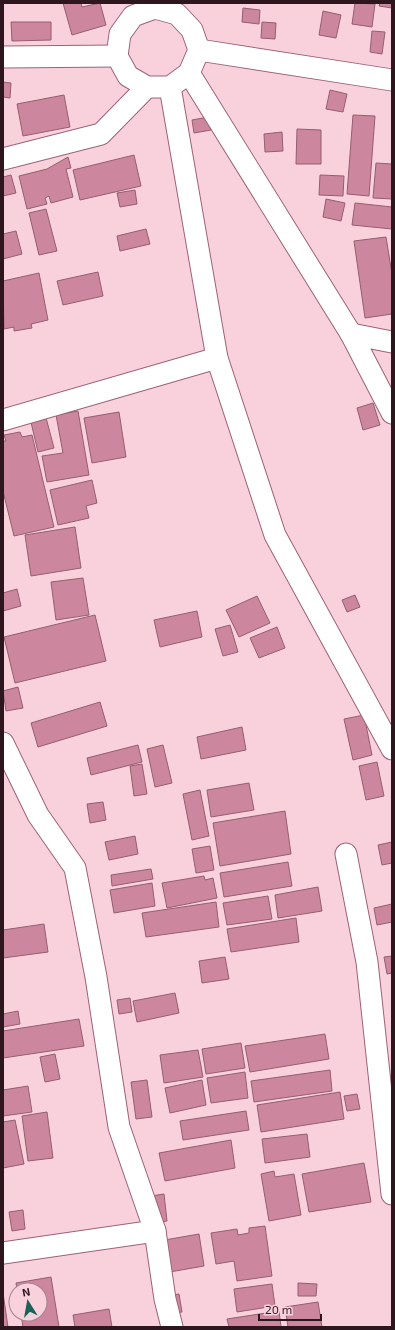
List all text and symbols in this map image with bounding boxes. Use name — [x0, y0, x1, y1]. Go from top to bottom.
north arrow — [8, 1282, 48, 1322]
text: N — [21, 1285, 31, 1299]
scale bar — [259, 1296, 321, 1322]
text: 20 m — [265, 1302, 292, 1316]

